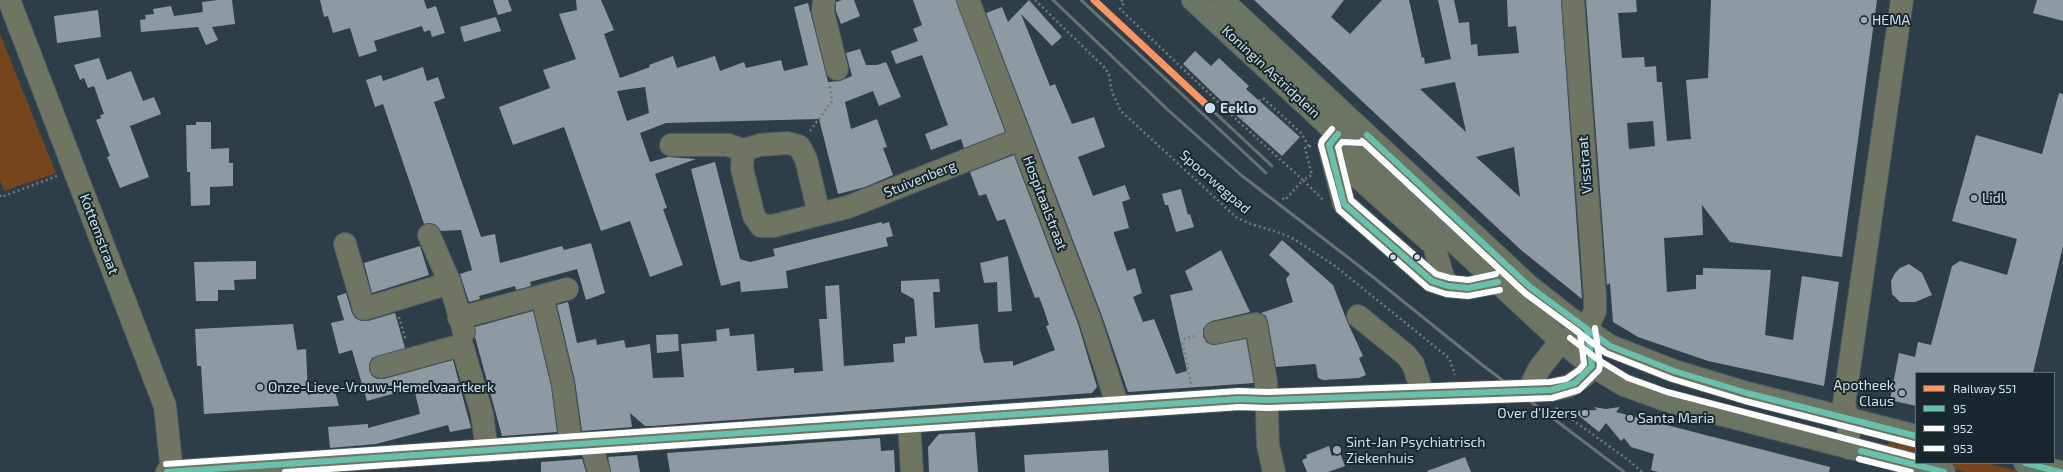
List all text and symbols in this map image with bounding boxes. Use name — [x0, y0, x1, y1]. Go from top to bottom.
place label: HEMA — [1872, 12, 1910, 28]
marker: HEMA — [1859, 15, 1869, 25]
street label: Koningin Astridplein — [1218, 22, 1324, 122]
place label: Eeklo — [1220, 100, 1257, 116]
marker: Eeklo — [1203, 101, 1217, 115]
street label: Visstraat — [1575, 136, 1595, 194]
street label: Spoorwegpad — [1176, 147, 1254, 217]
street label: Hospitaalstraat — [1019, 153, 1071, 253]
street label: Stuivenberg — [881, 157, 959, 201]
place label: Lidl — [1982, 190, 2005, 206]
street label: Kottemstraat — [76, 191, 122, 277]
marker: Lidl — [1969, 193, 1979, 203]
unlabelled marker — [1388, 252, 1398, 262]
unlabelled marker — [1412, 252, 1422, 262]
legend — [1915, 372, 2055, 464]
place label: Apotheek Claus — [1834, 377, 1894, 410]
place label: Onze-Lieve-Vrouw-Hemelvaartkerk — [268, 379, 494, 395]
text: Railway S51 — [1953, 381, 2017, 395]
marker: Onze-Lieve-Vrouw-Hemelvaartkerk — [255, 382, 265, 392]
marker: Apotheek Claus — [1897, 388, 1907, 398]
text: 95 — [1953, 401, 1966, 415]
place label: Over d'IJzers — [1497, 405, 1577, 421]
marker: Over d'IJzers — [1580, 408, 1590, 418]
place label: Santa Maria — [1638, 410, 1715, 426]
marker: Santa Maria — [1625, 413, 1635, 423]
text: 952 — [1953, 421, 1973, 435]
place label: Sint-Jan Psychiatrisch Ziekenhuis — [1346, 434, 1485, 466]
text: 953 — [1953, 441, 1973, 455]
marker: Sint-Jan Psychiatrisch Ziekenhuis — [1331, 444, 1343, 456]

